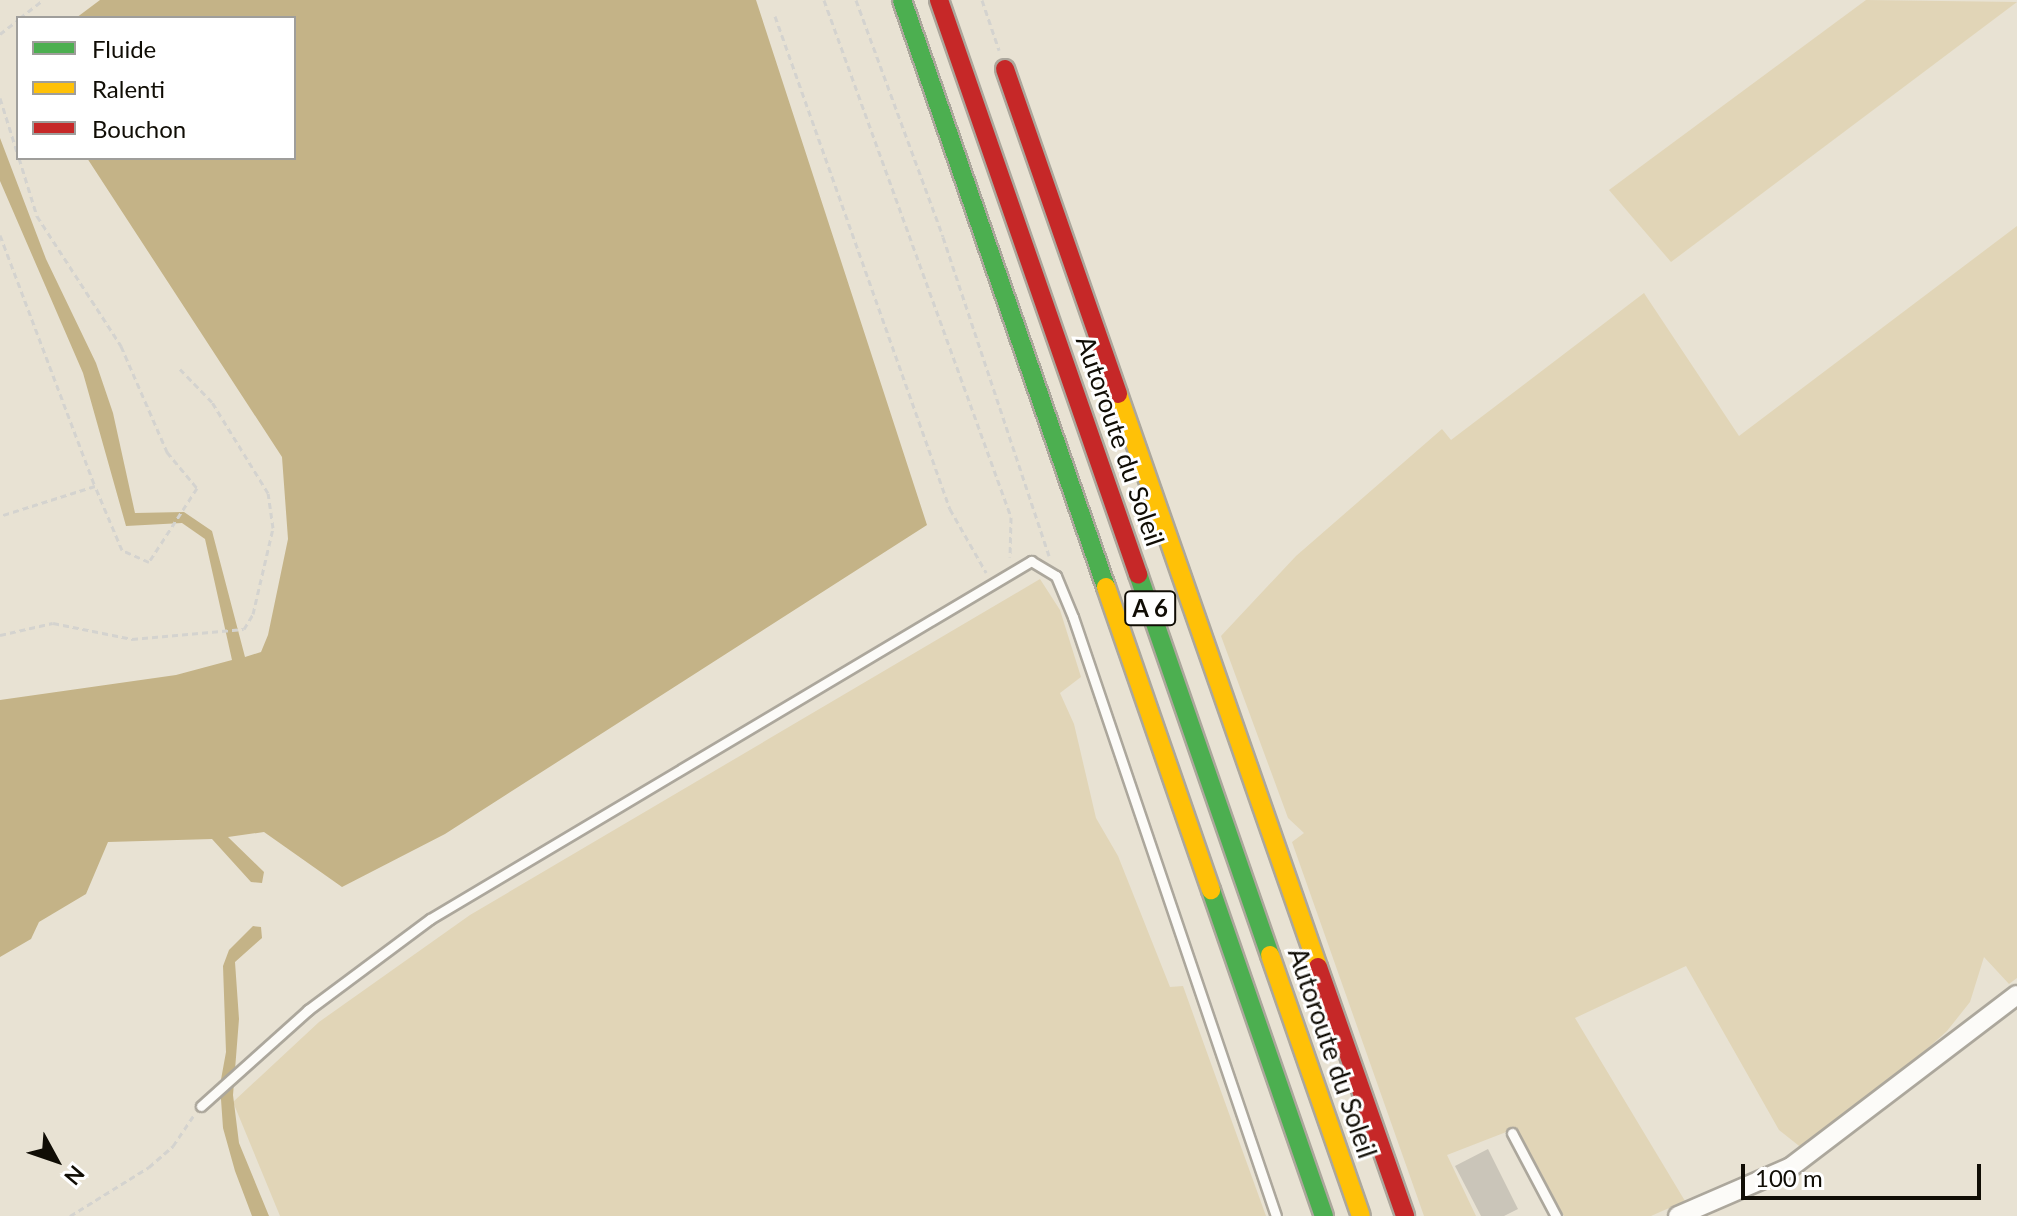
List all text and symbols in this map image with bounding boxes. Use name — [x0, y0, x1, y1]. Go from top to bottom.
legend — [16, 16, 296, 160]
text: Fluide — [92, 34, 156, 63]
text: Ralenti — [92, 74, 165, 103]
text: Bouchon — [92, 114, 186, 143]
street label: Autoroute du Soleil — [1069, 332, 1171, 550]
road number: A 6 — [1122, 588, 1178, 628]
street label: Autoroute du Soleil — [1281, 944, 1383, 1162]
north arrow — [16, 1120, 96, 1200]
scale bar — [1745, 1148, 1985, 1198]
text: N — [59, 1161, 91, 1191]
text: 100 m — [1755, 1163, 1823, 1192]

